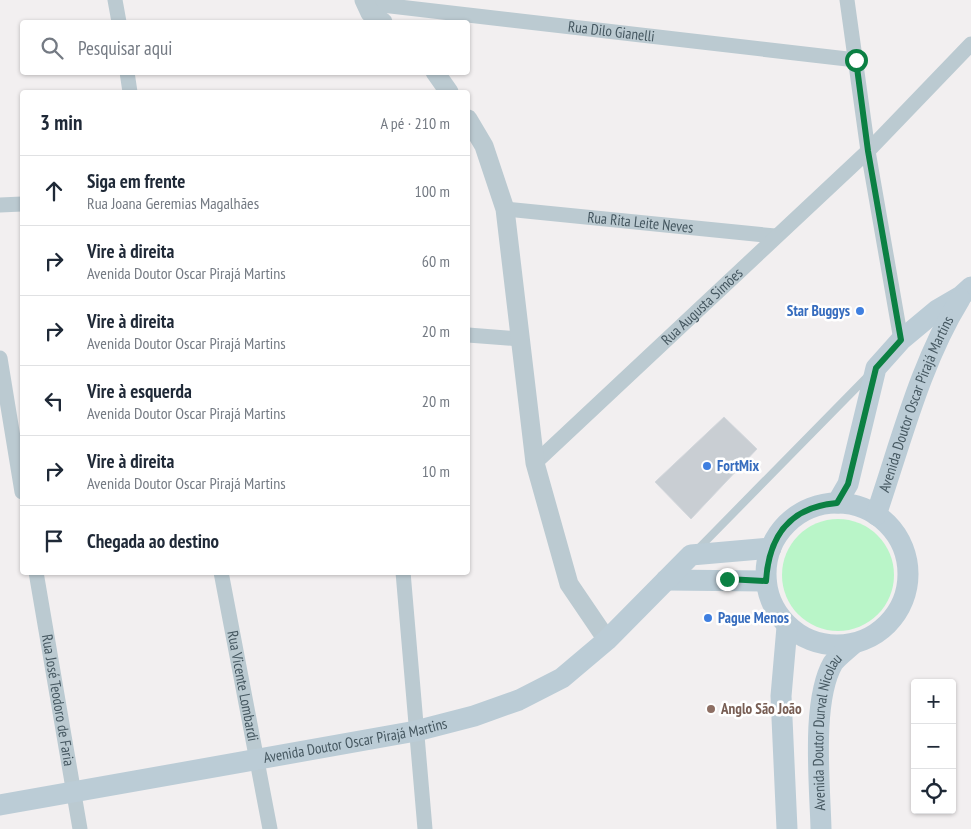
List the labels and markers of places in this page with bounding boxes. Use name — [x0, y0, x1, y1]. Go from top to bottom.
place label: Star Buggys — [787, 301, 850, 320]
marker: Star Buggys — [854, 305, 866, 317]
place label: FortMix — [717, 456, 759, 475]
marker: FortMix — [701, 460, 713, 472]
place label: Pague Menos — [718, 608, 789, 627]
marker: Pague Menos — [702, 612, 714, 624]
place label: Anglo São João — [720, 699, 802, 718]
marker: Anglo São João — [705, 703, 717, 715]

